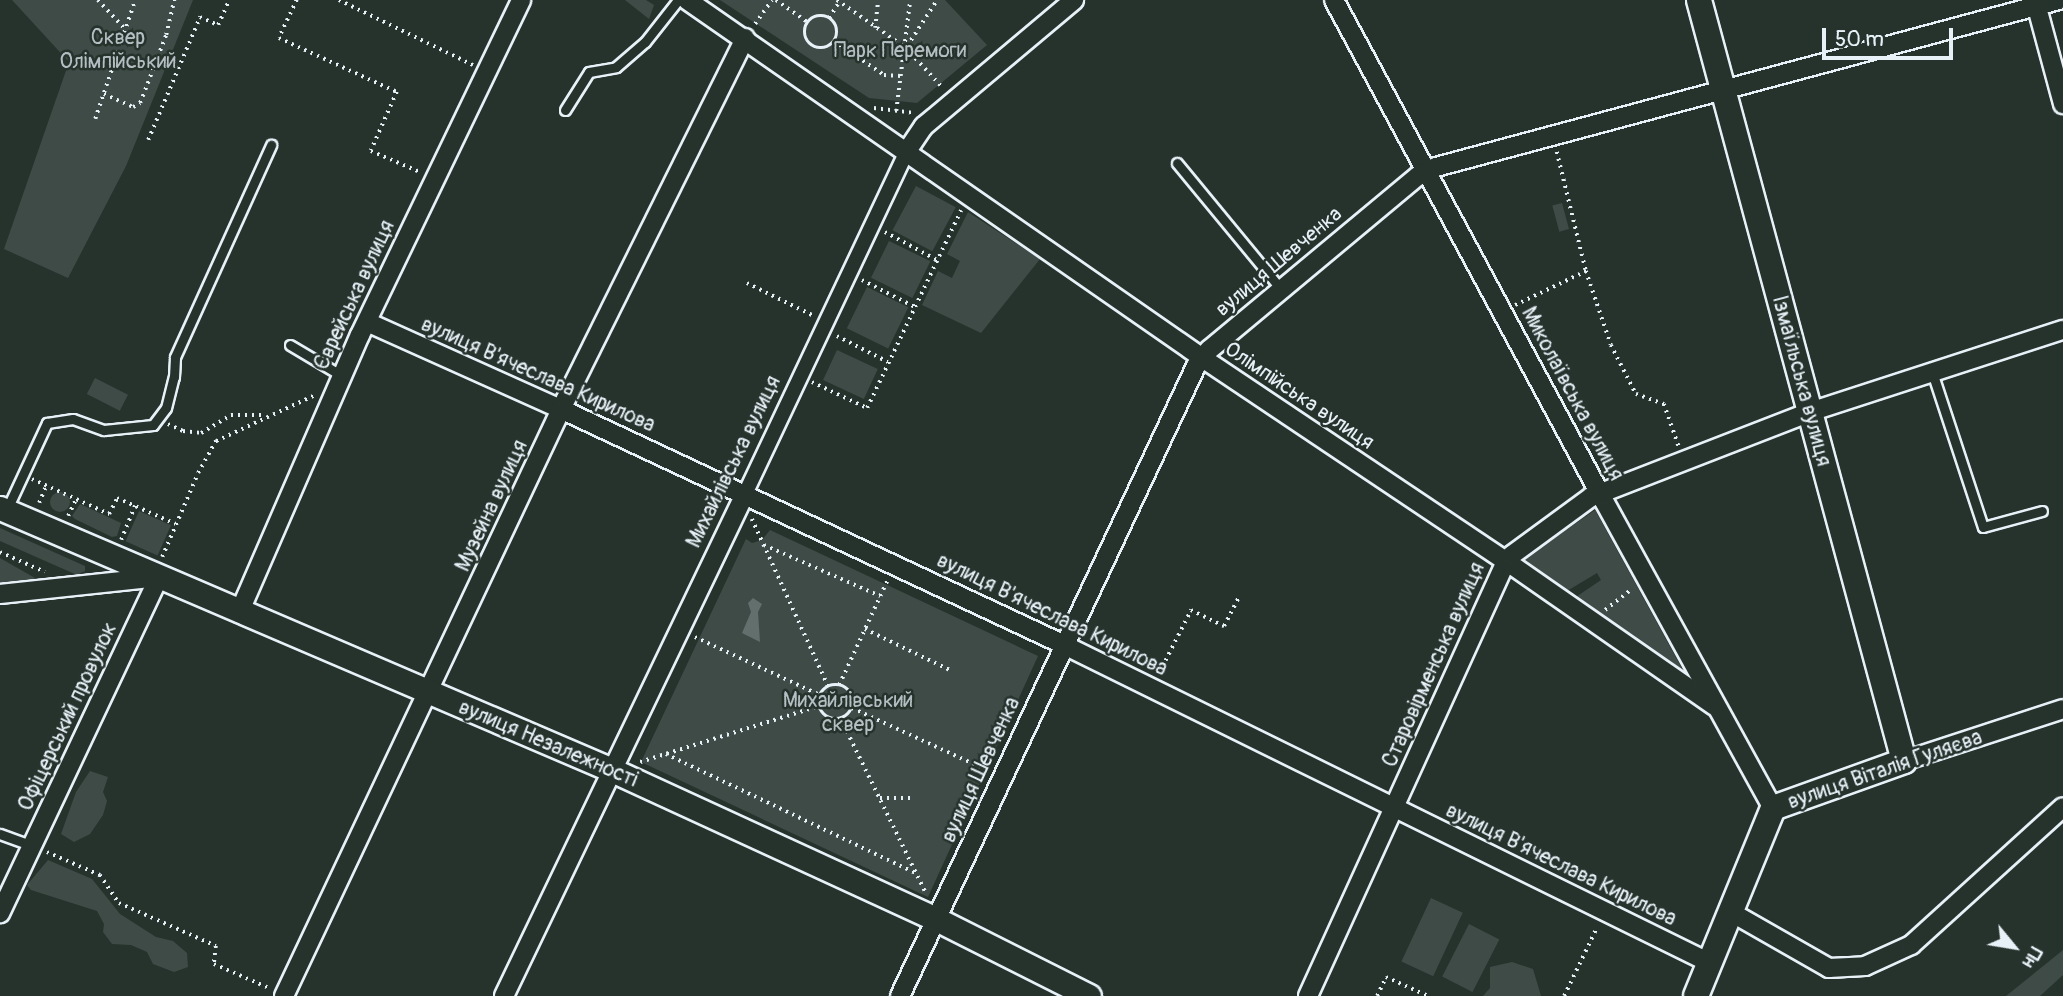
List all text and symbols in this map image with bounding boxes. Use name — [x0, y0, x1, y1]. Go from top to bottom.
scale bar — [1825, 14, 1956, 58]
park label: Сквер Олімпійський — [59, 25, 177, 75]
text: 50 m — [1835, 26, 1884, 53]
park label: Парк Перемоги — [834, 38, 966, 64]
street label: вулиця Шевченка — [1211, 202, 1347, 322]
street label: Єврейська вулиця — [309, 216, 401, 374]
street label: Ізмаїльська вулиця — [1766, 293, 1836, 469]
street label: Миколаївська вулиця — [1516, 303, 1628, 485]
street label: вулиця В'ячеслава Кирилова — [417, 312, 659, 438]
street label: Олімпійська вулиця — [1220, 337, 1378, 455]
street label: Михайлівська вулиця — [681, 372, 787, 552]
street label: Музейна вулиця — [451, 436, 533, 576]
street label: вулиця В'ячеслава Кирилова — [933, 548, 1171, 682]
street label: Старовірменська вулиця — [1377, 559, 1491, 771]
street label: Офіцерський провулок — [13, 619, 123, 815]
park label: Михайлівський сквер — [783, 688, 913, 738]
street label: вулиця Шевченка — [936, 693, 1026, 847]
street label: вулиця Незалежності — [455, 695, 641, 793]
street label: вулиця Віталія Гуляєва — [1785, 725, 1985, 815]
street label: вулиця В'ячеслава Кирилова — [1442, 798, 1680, 932]
north arrow — [1979, 912, 2049, 982]
text: Пн — [2017, 942, 2048, 973]

